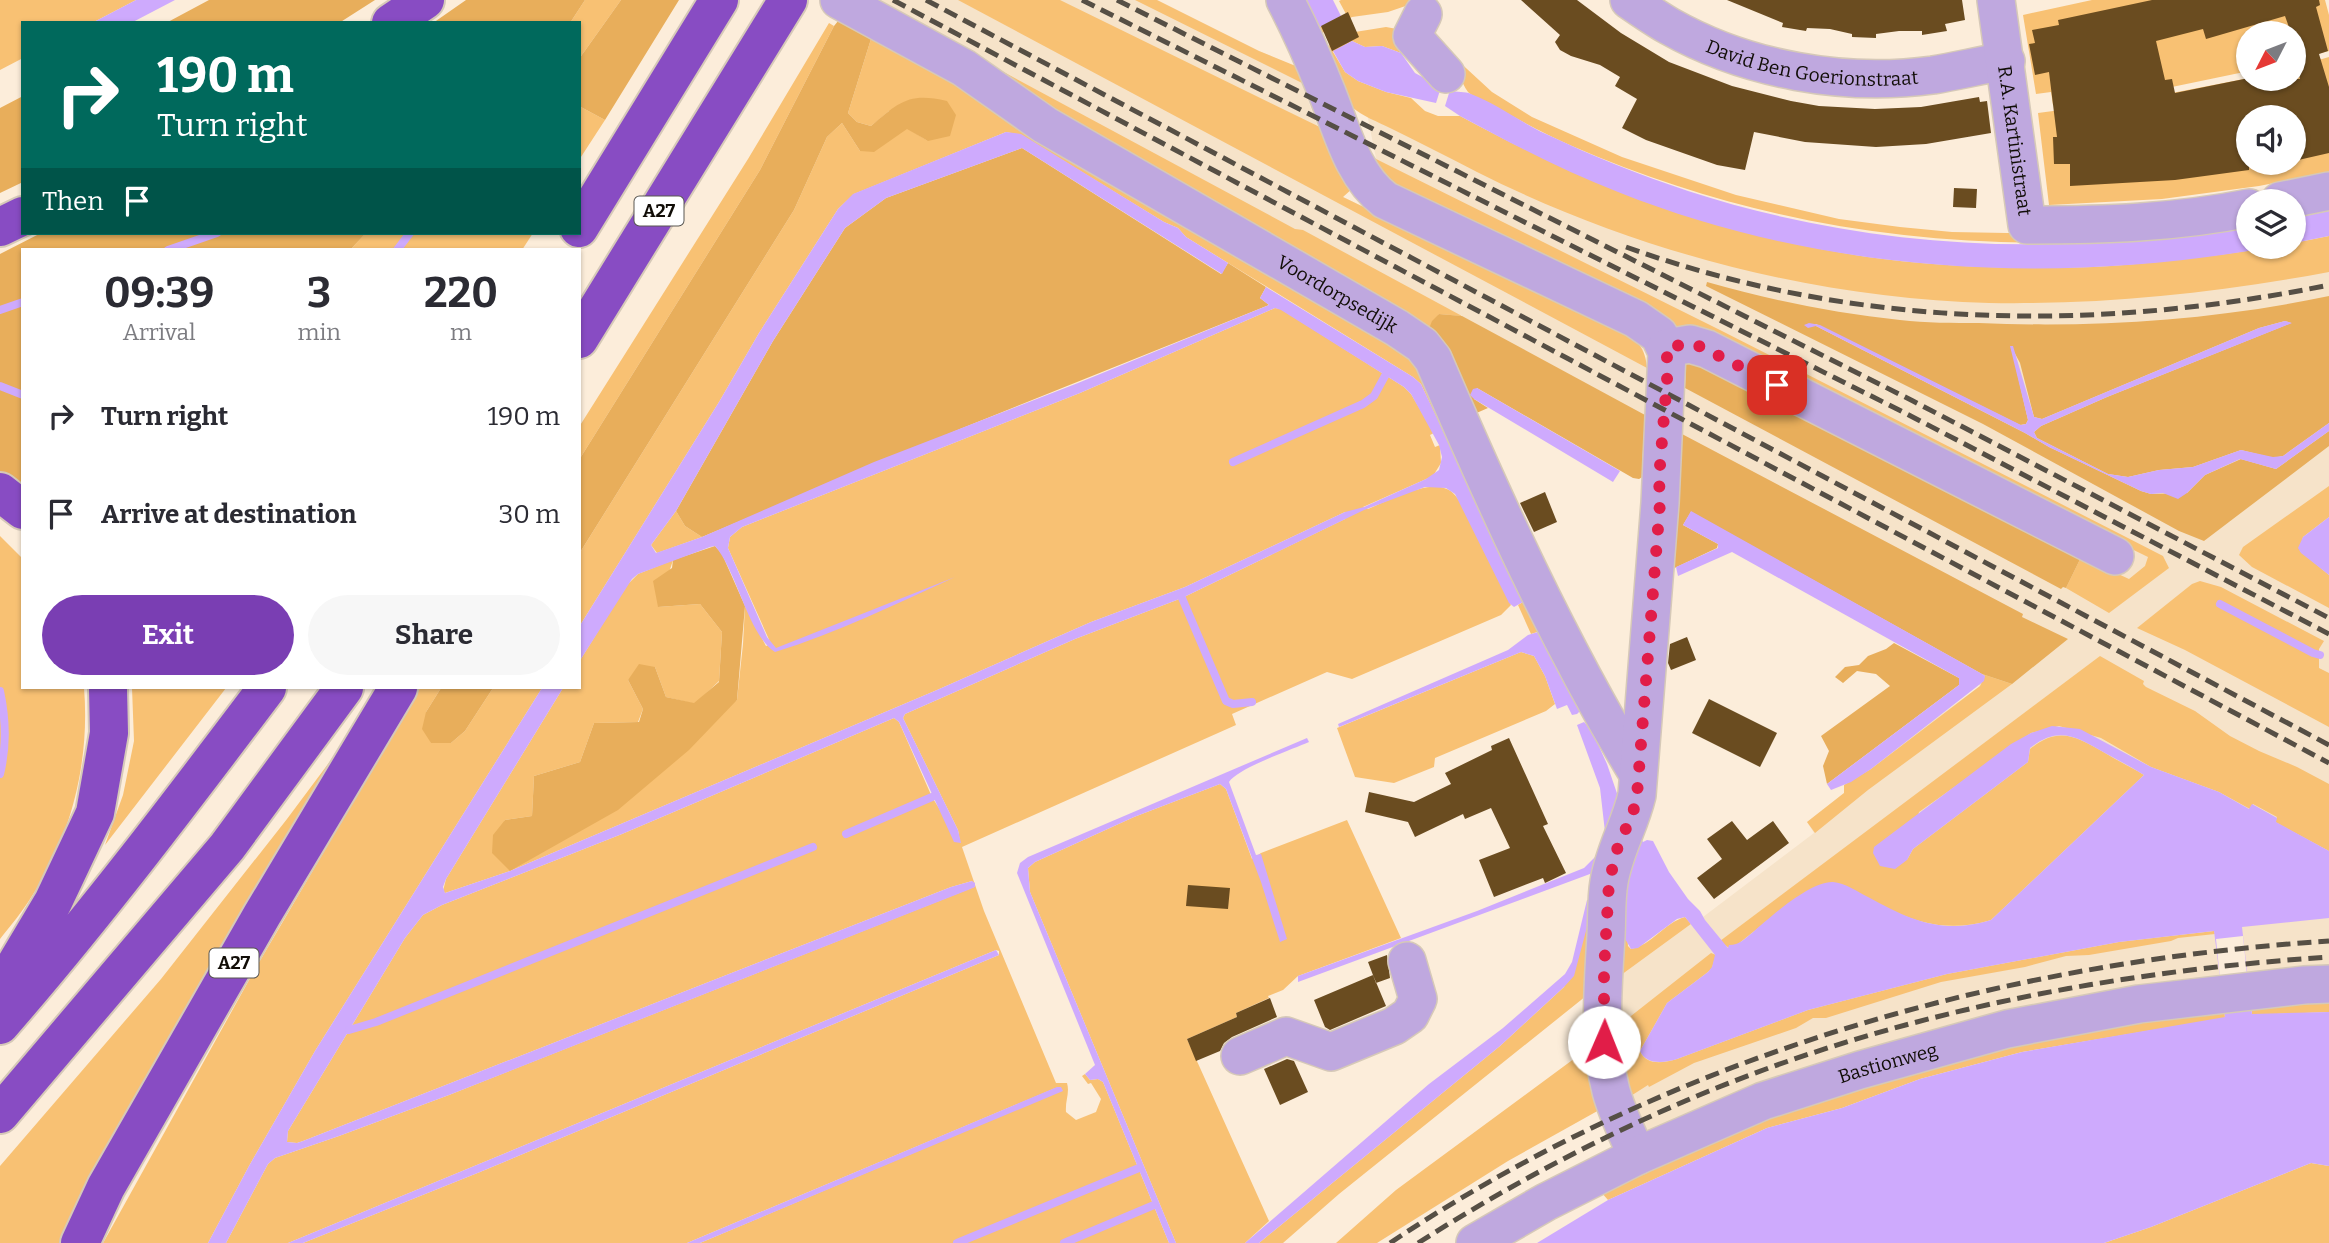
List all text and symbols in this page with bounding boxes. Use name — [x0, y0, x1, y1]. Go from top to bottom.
north arrow — [2236, 21, 2306, 91]
map controls — [2236, 21, 2306, 259]
street label: David Ben Goerionstraat — [1703, 34, 1919, 90]
text: 190 m — [157, 46, 294, 105]
icon: right — [42, 49, 133, 140]
street label: R.A. Kartinistraat — [1994, 64, 2037, 217]
button: sound — [2236, 105, 2306, 175]
text: Turn right — [157, 106, 308, 144]
icon: arrive — [118, 182, 156, 220]
text: Then — [42, 186, 104, 217]
button: layers — [2236, 189, 2306, 259]
road number: A27 — [634, 196, 684, 226]
street label: Voordorpsedijk — [1273, 250, 1402, 338]
text: 09:39 — [104, 268, 214, 318]
text: 3 — [307, 268, 331, 318]
text: 220 — [424, 268, 498, 318]
text: Arrival — [123, 318, 196, 346]
text: min — [297, 318, 341, 346]
text: m — [450, 318, 472, 346]
pin — [1747, 355, 1807, 415]
icon: arrive — [1758, 366, 1796, 404]
icon: right — [42, 397, 80, 435]
text: Turn right — [101, 401, 228, 432]
text: 190 m — [488, 401, 560, 432]
icon: arrive — [42, 495, 80, 533]
text: Arrive at destination — [101, 499, 356, 530]
text: 30 m — [499, 499, 560, 530]
button: Exit — [42, 595, 294, 675]
button: Share — [308, 595, 560, 675]
road number: A27 — [210, 948, 258, 978]
position arrow — [1567, 1005, 1641, 1079]
street label: Bastionweg — [1835, 1037, 1940, 1088]

